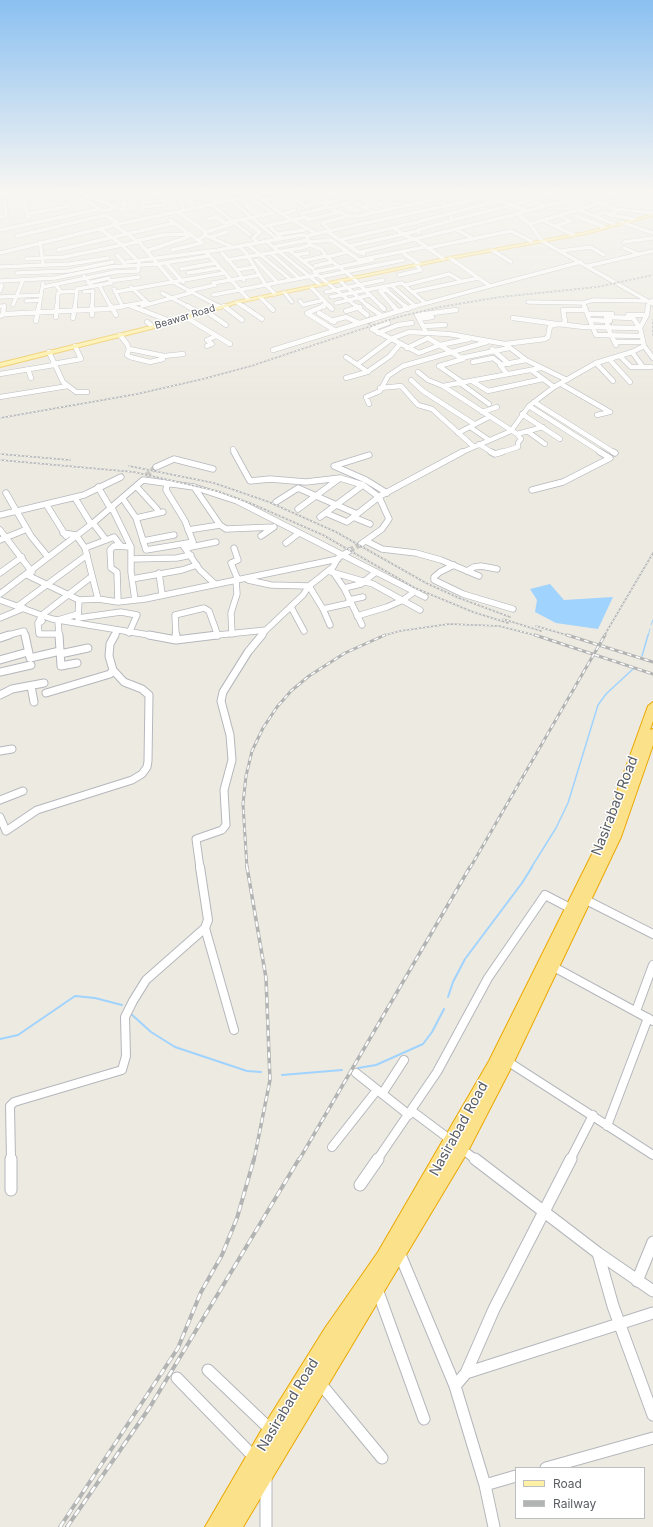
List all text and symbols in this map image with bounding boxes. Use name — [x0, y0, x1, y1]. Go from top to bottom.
street label: Beawar Road — [153, 302, 217, 332]
street label: Nasirabad Road — [588, 754, 642, 858]
street label: Nasirabad Road — [426, 1079, 492, 1179]
street label: Nasirabad Road — [254, 1356, 322, 1454]
legend — [515, 1467, 645, 1519]
text: Road — [553, 1476, 582, 1491]
text: Railway — [553, 1496, 596, 1511]

